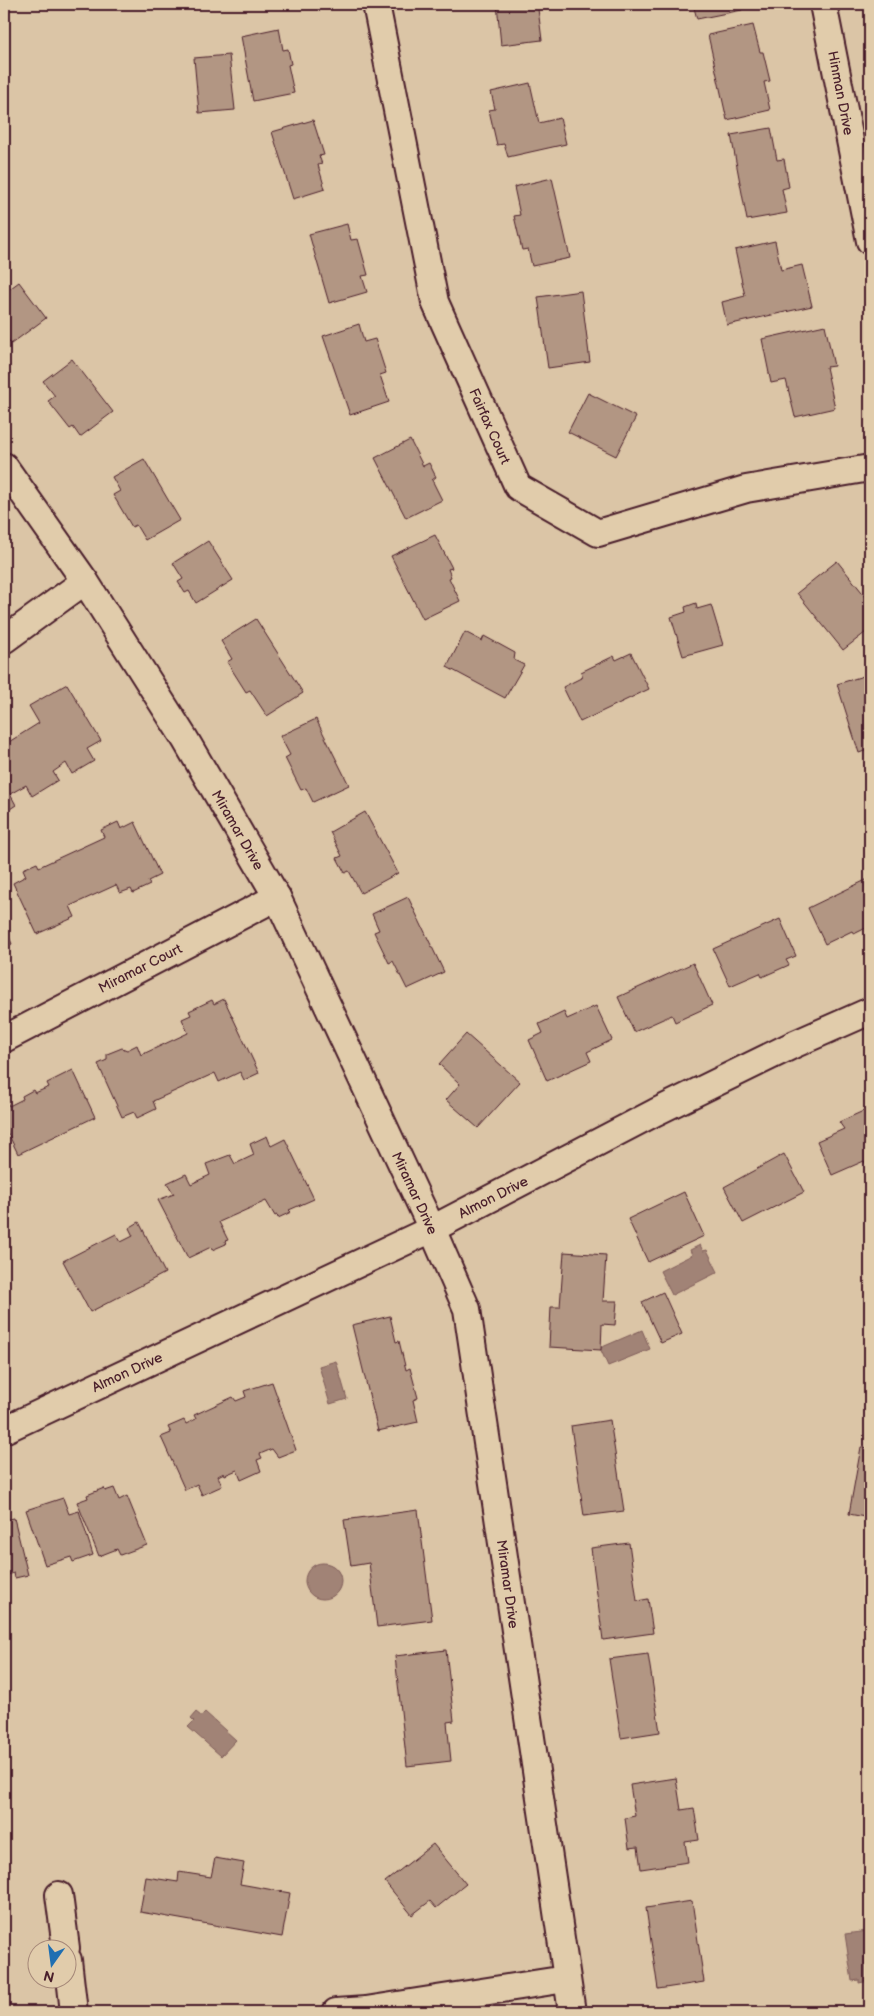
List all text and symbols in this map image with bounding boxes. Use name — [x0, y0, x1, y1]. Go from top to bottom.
street label: Hinman Drive — [824, 50, 857, 137]
street label: Fairfax Court — [465, 386, 514, 467]
street label: Miramar Drive — [208, 787, 267, 873]
street label: Miramar Court — [96, 940, 185, 997]
street label: Miramar Drive — [388, 1149, 441, 1237]
street label: Almon Drive — [456, 1173, 531, 1222]
street label: Almon Drive — [89, 1349, 165, 1396]
street label: Miramar Drive — [493, 1539, 522, 1629]
north arrow — [28, 1938, 78, 1988]
text: N — [42, 1967, 56, 1986]

